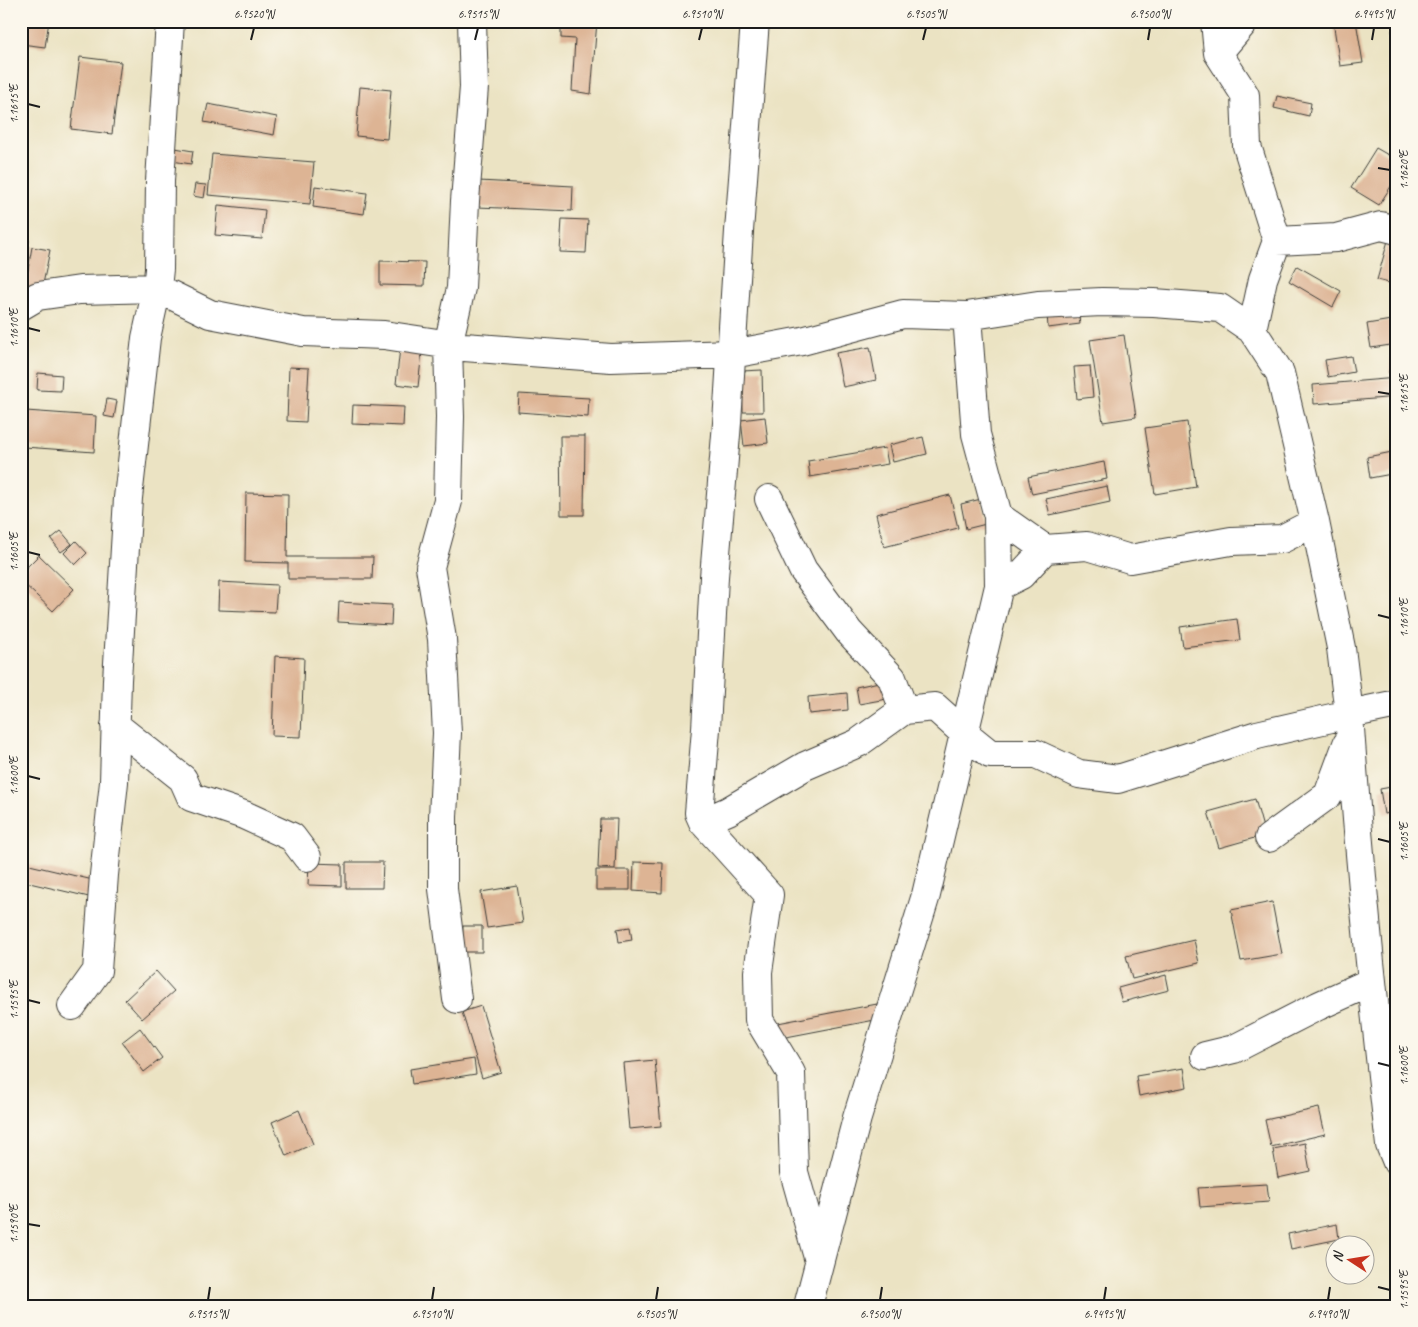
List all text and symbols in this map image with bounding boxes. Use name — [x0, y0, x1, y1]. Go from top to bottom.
text: 6.9520°N — [234, 6, 276, 22]
text: 6.9515°N — [458, 6, 500, 22]
text: 6.9510°N — [682, 6, 724, 22]
text: 6.9505°N — [906, 6, 948, 22]
text: 6.9500°N — [1130, 6, 1172, 22]
text: 6.9495°N — [1354, 6, 1396, 22]
text: 1.1615°E — [6, 83, 22, 124]
text: 1.1620°E — [1396, 149, 1412, 190]
text: 1.1610°E — [6, 307, 22, 348]
text: 1.1615°E — [1396, 373, 1412, 414]
text: 1.1605°E — [6, 531, 22, 572]
text: 1.1610°E — [1396, 597, 1412, 638]
text: 1.1600°E — [6, 755, 22, 796]
text: 1.1605°E — [1396, 821, 1412, 862]
text: 1.1595°E — [6, 979, 22, 1020]
text: 1.1600°E — [1396, 1045, 1412, 1086]
text: 1.1590°E — [6, 1203, 22, 1244]
north arrow — [1326, 1234, 1376, 1284]
text: N — [1329, 1249, 1347, 1263]
text: 1.1595°E — [1396, 1269, 1412, 1310]
text: 6.9515°N — [188, 1306, 230, 1322]
text: 6.9510°N — [412, 1306, 454, 1322]
text: 6.9505°N — [636, 1306, 678, 1322]
text: 6.9500°N — [860, 1306, 902, 1322]
text: 6.9495°N — [1084, 1306, 1126, 1322]
text: 6.9490°N — [1308, 1306, 1350, 1322]

